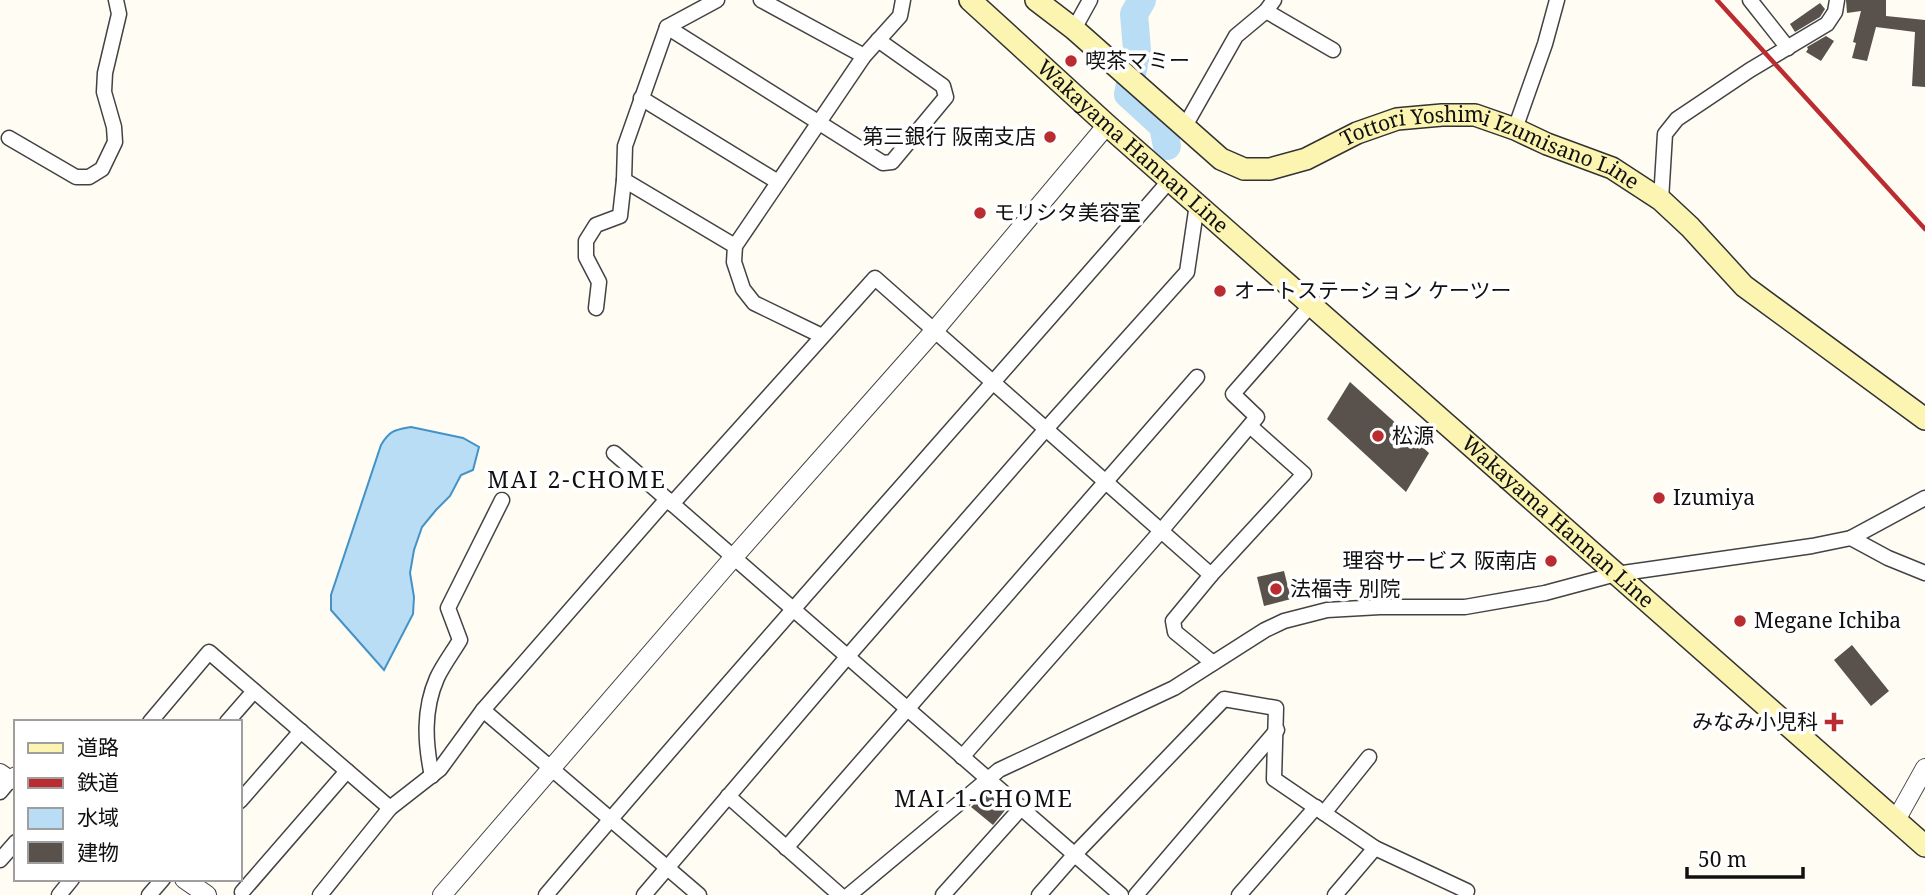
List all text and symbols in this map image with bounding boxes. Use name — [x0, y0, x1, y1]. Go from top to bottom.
place label: 喫茶マミー — [1085, 46, 1190, 74]
street label: Wakayama Hannan Line — [1031, 53, 1235, 239]
marker: 喫茶マミー — [1063, 53, 1079, 69]
street label: Tottori Yoshimi Izumisano Line — [1335, 100, 1645, 195]
place label: 第三銀行 阪南支店 — [863, 122, 1036, 150]
marker: 第三銀行 阪南支店 — [1042, 129, 1058, 145]
place label: モリシタ美容室 — [994, 198, 1141, 226]
marker: モリシタ美容室 — [972, 205, 988, 221]
place label: オートステーション ケーツー — [1234, 276, 1512, 304]
marker: オートステーション ケーツー — [1212, 283, 1228, 299]
place label: 松源 — [1392, 421, 1434, 449]
marker: 松源 — [1370, 428, 1386, 444]
street label: Wakayama Hannan Line — [1456, 429, 1660, 614]
district label: MAI 2-CHOME — [487, 463, 667, 495]
place label: Izumiya — [1673, 483, 1755, 511]
marker: Izumiya — [1651, 490, 1667, 506]
place label: 理容サービス 阪南店 — [1343, 546, 1537, 574]
marker: 理容サービス 阪南店 — [1543, 553, 1559, 569]
place label: 法福寺 別院 — [1290, 574, 1400, 602]
marker: 法福寺 別院 — [1268, 581, 1284, 597]
place label: Megane Ichiba — [1754, 606, 1901, 634]
marker: Megane Ichiba — [1732, 613, 1748, 629]
place label: みなみ小児科 — [1692, 707, 1818, 735]
marker: みなみ小児科 — [1824, 712, 1844, 732]
legend — [14, 720, 242, 881]
text: 道路 — [77, 733, 119, 761]
text: 鉄道 — [77, 768, 119, 796]
district label: MAI 1-CHOME — [894, 782, 1074, 814]
text: 水域 — [77, 803, 119, 831]
scale bar — [1687, 836, 1802, 880]
text: 建物 — [77, 838, 119, 866]
text: 50 m — [1698, 845, 1747, 873]

